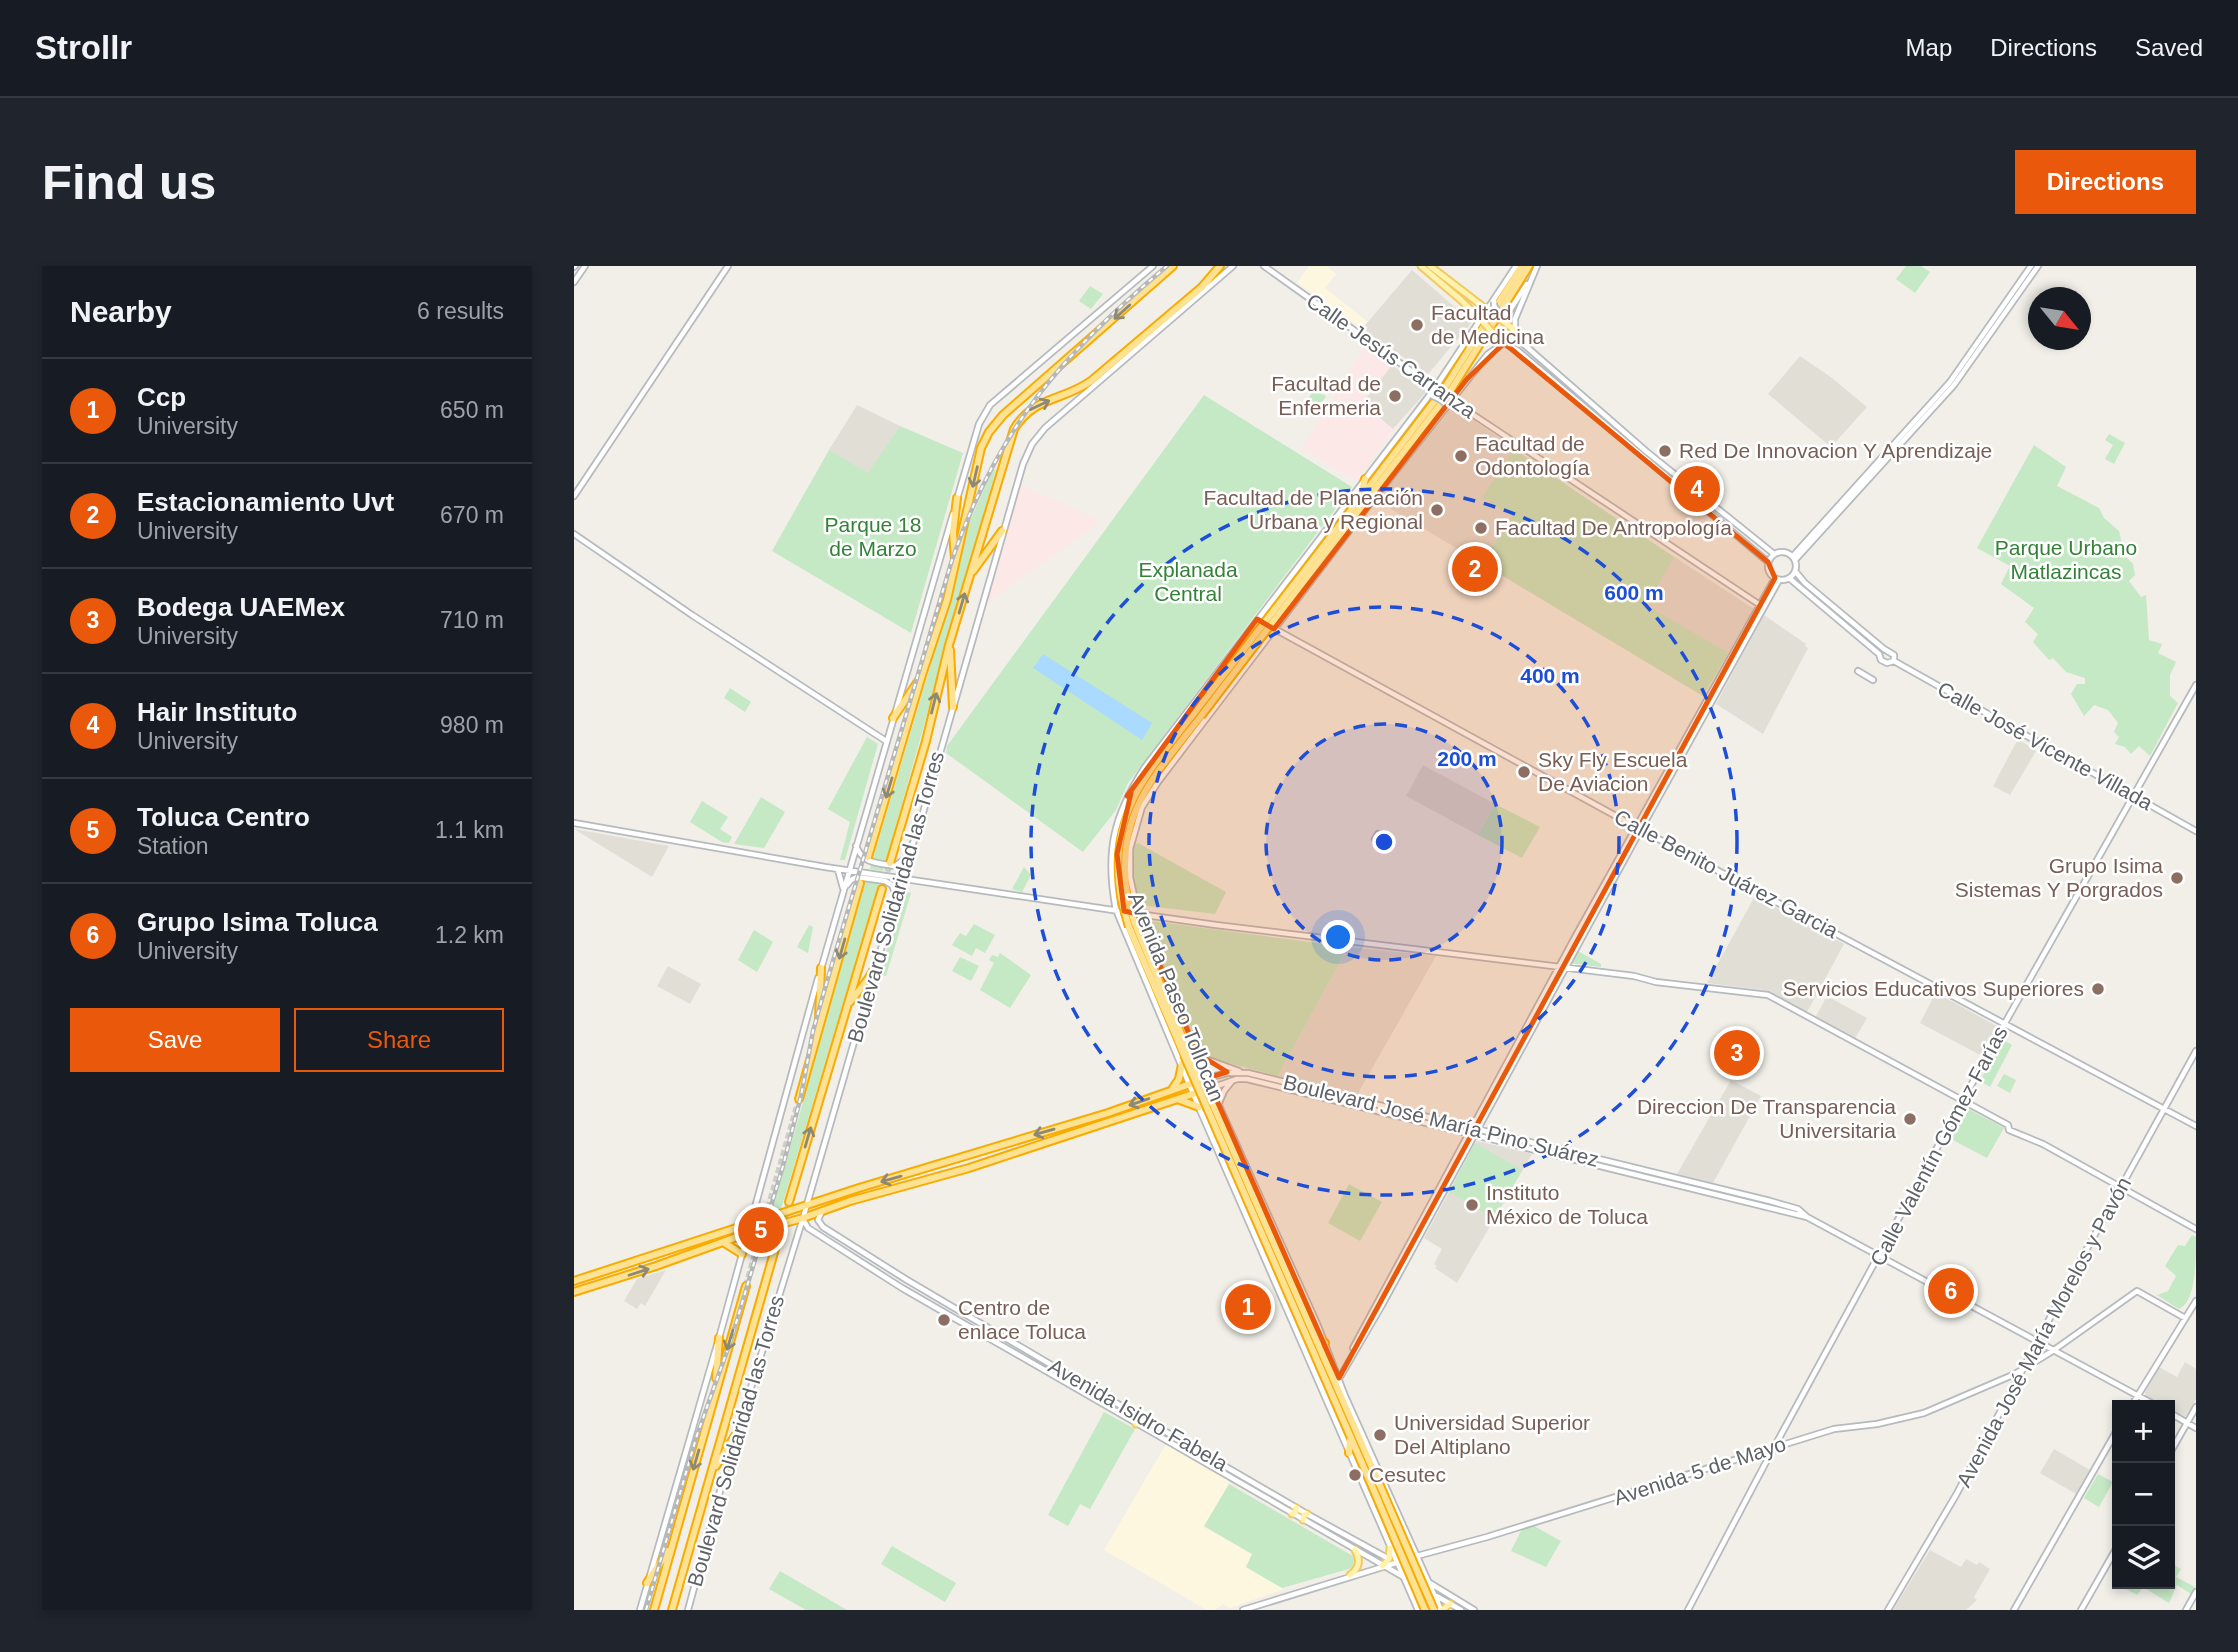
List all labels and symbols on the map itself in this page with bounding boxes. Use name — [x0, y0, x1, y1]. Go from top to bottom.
north arrow — [2028, 287, 2091, 350]
street label: Calle Jesús Carranza — [1302, 289, 1480, 423]
place label: Facultad de Medicina — [1431, 301, 1545, 348]
one-way arrow — [1114, 303, 1132, 319]
marker: Facultad de Medicina — [1409, 317, 1425, 333]
place label: Facultad de Enfermeria — [1271, 372, 1381, 419]
marker: Facultad de Enfermeria — [1387, 388, 1403, 404]
one-way arrow — [1029, 398, 1051, 411]
place label: Facultad de Odontología — [1475, 432, 1590, 479]
place label: Red De Innovacion Y Aprendizaje — [1679, 439, 1992, 462]
marker: Red De Innovacion Y Aprendizaje — [1657, 443, 1673, 459]
marker: Facultad de Odontología — [1453, 448, 1469, 464]
pin: 4 — [1674, 463, 1720, 515]
one-way arrow — [968, 465, 981, 488]
place label: Facultad de Planeación Urbana y Regional — [1204, 486, 1423, 533]
marker: Facultad de Planeación Urbana y Regional — [1429, 502, 1445, 518]
park label: Parque 18 de Marzo — [825, 513, 921, 560]
place label: Facultad De Antropología — [1495, 516, 1732, 539]
marker: Facultad De Antropología — [1473, 520, 1489, 536]
park label: Parque Urbano Matlazincas — [1995, 536, 2137, 583]
pin: 2 — [1452, 543, 1498, 595]
park label: Explanada Central — [1138, 558, 1238, 605]
text: 600 m — [1604, 581, 1664, 604]
one-way arrow — [956, 593, 969, 615]
text: 400 m — [1520, 664, 1580, 687]
street label: Calle José Vicente Villada — [1934, 677, 2157, 814]
one-way arrow — [928, 692, 941, 715]
text: 200 m — [1437, 747, 1497, 770]
place label: Sky Fly Escuela De Aviacion — [1538, 748, 1688, 795]
street label: Boulevard Solidaridad las Torres — [843, 749, 948, 1045]
marker: Sky Fly Escuela De Aviacion — [1516, 764, 1532, 780]
one-way arrow — [881, 776, 894, 798]
street label: Calle Benito Juárez Garcia — [1611, 805, 1842, 942]
centre of rings — [1372, 830, 1396, 854]
place label: Grupo Isima Sistemas Y Porgrados — [1955, 854, 2163, 901]
marker: Grupo Isima Sistemas Y Porgrados — [2169, 870, 2185, 886]
street label: Avenida Paseo Tollocan — [1124, 889, 1229, 1105]
your location — [1321, 920, 1355, 954]
one-way arrow — [834, 938, 847, 960]
place label: Servicios Educativos Superiores — [1783, 977, 2084, 1000]
marker: Servicios Educativos Superiores — [2090, 981, 2106, 997]
street label: Calle Valentín Gómez Farías — [1865, 1022, 2012, 1270]
pin: 3 — [1714, 1027, 1760, 1079]
street label: Boulevard José María Pino Suárez — [1281, 1070, 1601, 1171]
place label: Direccion De Transparencia Universitaria — [1637, 1095, 1896, 1142]
one-way arrow — [1128, 1097, 1150, 1109]
marker: Direccion De Transparencia Universitaria — [1902, 1111, 1918, 1127]
one-way arrow — [803, 1126, 816, 1148]
one-way arrow — [1033, 1126, 1055, 1139]
one-way arrow — [880, 1173, 902, 1186]
street label: Avenida José María Morelos y Pavón — [1952, 1173, 2135, 1491]
place label: Instituto México de Toluca — [1486, 1181, 1648, 1228]
marker: Instituto México de Toluca — [1464, 1197, 1480, 1213]
pin: 5 — [738, 1204, 784, 1256]
one-way arrow — [628, 1265, 650, 1278]
pin: 6 — [1928, 1265, 1974, 1317]
pin: 1 — [1225, 1281, 1271, 1333]
street label: Boulevard Solidaridad las Torres — [683, 1293, 788, 1589]
place label: Centro de enlace Toluca — [958, 1296, 1086, 1343]
marker: Centro de enlace Toluca — [936, 1312, 952, 1328]
one-way arrow — [722, 1328, 735, 1350]
street label: Avenida Isidro Fabela — [1045, 1354, 1232, 1475]
place label: Universidad Superior Del Altiplano — [1394, 1411, 1590, 1458]
marker: Universidad Superior Del Altiplano — [1372, 1427, 1388, 1443]
street label: Avenida 5 de Mayo — [1611, 1432, 1789, 1509]
one-way arrow — [688, 1448, 701, 1470]
place label: Cesutec — [1369, 1463, 1446, 1486]
marker: Cesutec — [1347, 1467, 1363, 1483]

